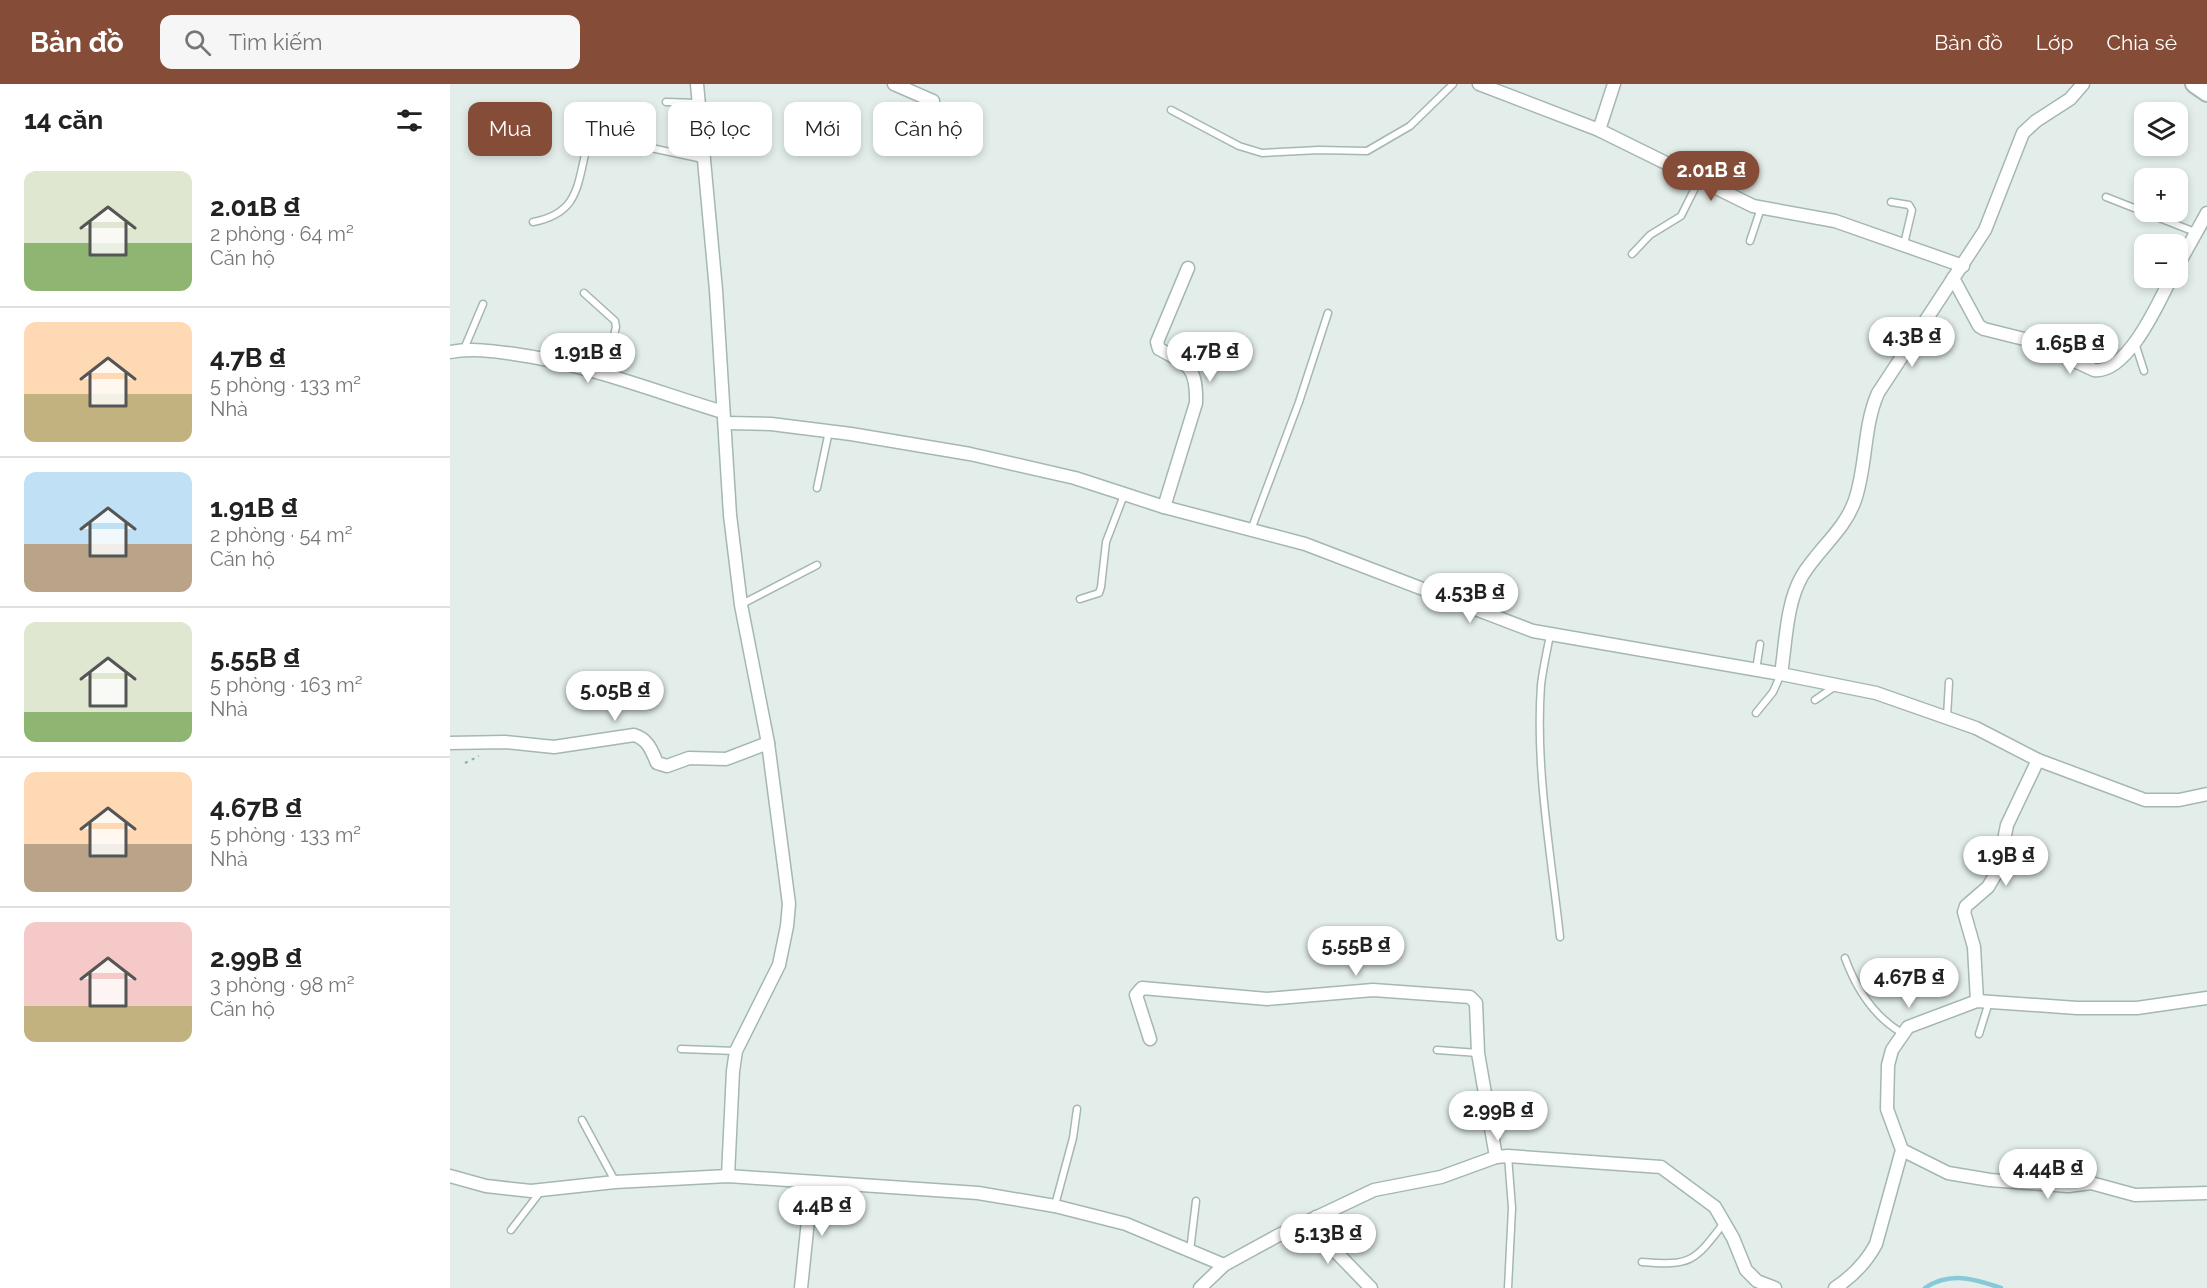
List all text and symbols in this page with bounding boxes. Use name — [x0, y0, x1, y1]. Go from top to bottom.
search box — [160, 15, 580, 69]
text: Bản đồ — [30, 26, 124, 59]
icon: search — [181, 26, 214, 59]
text: Tìm kiếm — [229, 29, 322, 55]
text: Bản đồ — [1934, 30, 2003, 55]
text: Lớp — [2036, 30, 2074, 55]
text: Chia sẻ — [2107, 30, 2177, 55]
chip: Mua — [468, 102, 552, 156]
chip: Thuê — [564, 102, 656, 156]
chip: Bộ lọc — [668, 102, 772, 156]
chip: Mới — [784, 102, 861, 156]
chip: Căn hộ — [873, 102, 983, 156]
map controls — [2134, 102, 2188, 288]
button: layers — [2134, 102, 2188, 156]
icon: filters — [393, 104, 426, 137]
text: 14 căn — [24, 105, 103, 135]
pin: 2.01B ₫ — [1656, 151, 1766, 202]
text: 2.01B ₫ — [1676, 158, 1746, 182]
button: + — [2134, 168, 2188, 222]
text: 2.01B ₫ — [210, 192, 300, 222]
icon: home — [72, 195, 144, 267]
text: 2 phòng · 64 m² — [210, 222, 354, 246]
button: − — [2134, 234, 2188, 288]
text: Căn hộ — [210, 246, 275, 270]
pin: 4.3B ₫ — [1863, 317, 1961, 368]
text: 4.3B ₫ — [1883, 324, 1941, 348]
pin: 1.65B ₫ — [2015, 324, 2125, 375]
text: 1.65B ₫ — [2036, 331, 2104, 355]
pin: 4.7B ₫ — [1161, 332, 1259, 383]
pin: 1.91B ₫ — [533, 333, 643, 384]
text: 4.7B ₫ — [1181, 339, 1239, 363]
text: 1.91B ₫ — [554, 340, 622, 364]
text: 4.7B ₫ — [210, 343, 285, 373]
icon: home — [72, 346, 144, 418]
text: 5 phòng · 133 m² — [210, 373, 361, 397]
text: Nhà — [210, 397, 248, 421]
text: 1.91B ₫ — [210, 493, 298, 523]
icon: home — [72, 496, 144, 568]
text: 2 phòng · 54 m² — [210, 523, 352, 547]
text: Căn hộ — [210, 547, 275, 571]
pin: 4.53B ₫ — [1415, 573, 1525, 624]
text: 4.53B ₫ — [1435, 580, 1505, 604]
text: 5.55B ₫ — [210, 643, 300, 673]
icon: home — [72, 646, 144, 718]
pin: 5.05B ₫ — [560, 671, 670, 722]
text: 5 phòng · 163 m² — [210, 673, 362, 697]
text: 5.05B ₫ — [580, 678, 650, 702]
text: Nhà — [210, 697, 248, 721]
text: 4.67B ₫ — [210, 793, 302, 823]
icon: home — [72, 796, 144, 868]
text: 5 phòng · 133 m² — [210, 823, 361, 847]
pin: 1.9B ₫ — [1957, 836, 2055, 887]
text: 1.9B ₫ — [1977, 843, 2035, 867]
text: Nhà — [210, 847, 248, 871]
pin: 5.55B ₫ — [1301, 926, 1411, 977]
text: 5.55B ₫ — [1321, 933, 1391, 957]
text: 2.99B ₫ — [210, 943, 302, 973]
icon: home — [72, 946, 144, 1018]
pin: 4.67B ₫ — [1854, 958, 1964, 1009]
text: 4.67B ₫ — [1874, 965, 1944, 989]
text: 3 phòng · 98 m² — [210, 973, 355, 997]
text: Căn hộ — [210, 997, 275, 1021]
pin: 2.99B ₫ — [1443, 1091, 1553, 1142]
text: 2.99B ₫ — [1463, 1098, 1533, 1122]
pin: 4.44B ₫ — [1993, 1149, 2103, 1200]
text: 4.44B ₫ — [2013, 1156, 2083, 1180]
pin: 4.4B ₫ — [773, 1186, 871, 1237]
text: 4.4B ₫ — [793, 1193, 851, 1217]
pin: 5.13B ₫ — [1273, 1214, 1383, 1265]
text: 5.13B ₫ — [1294, 1221, 1362, 1245]

